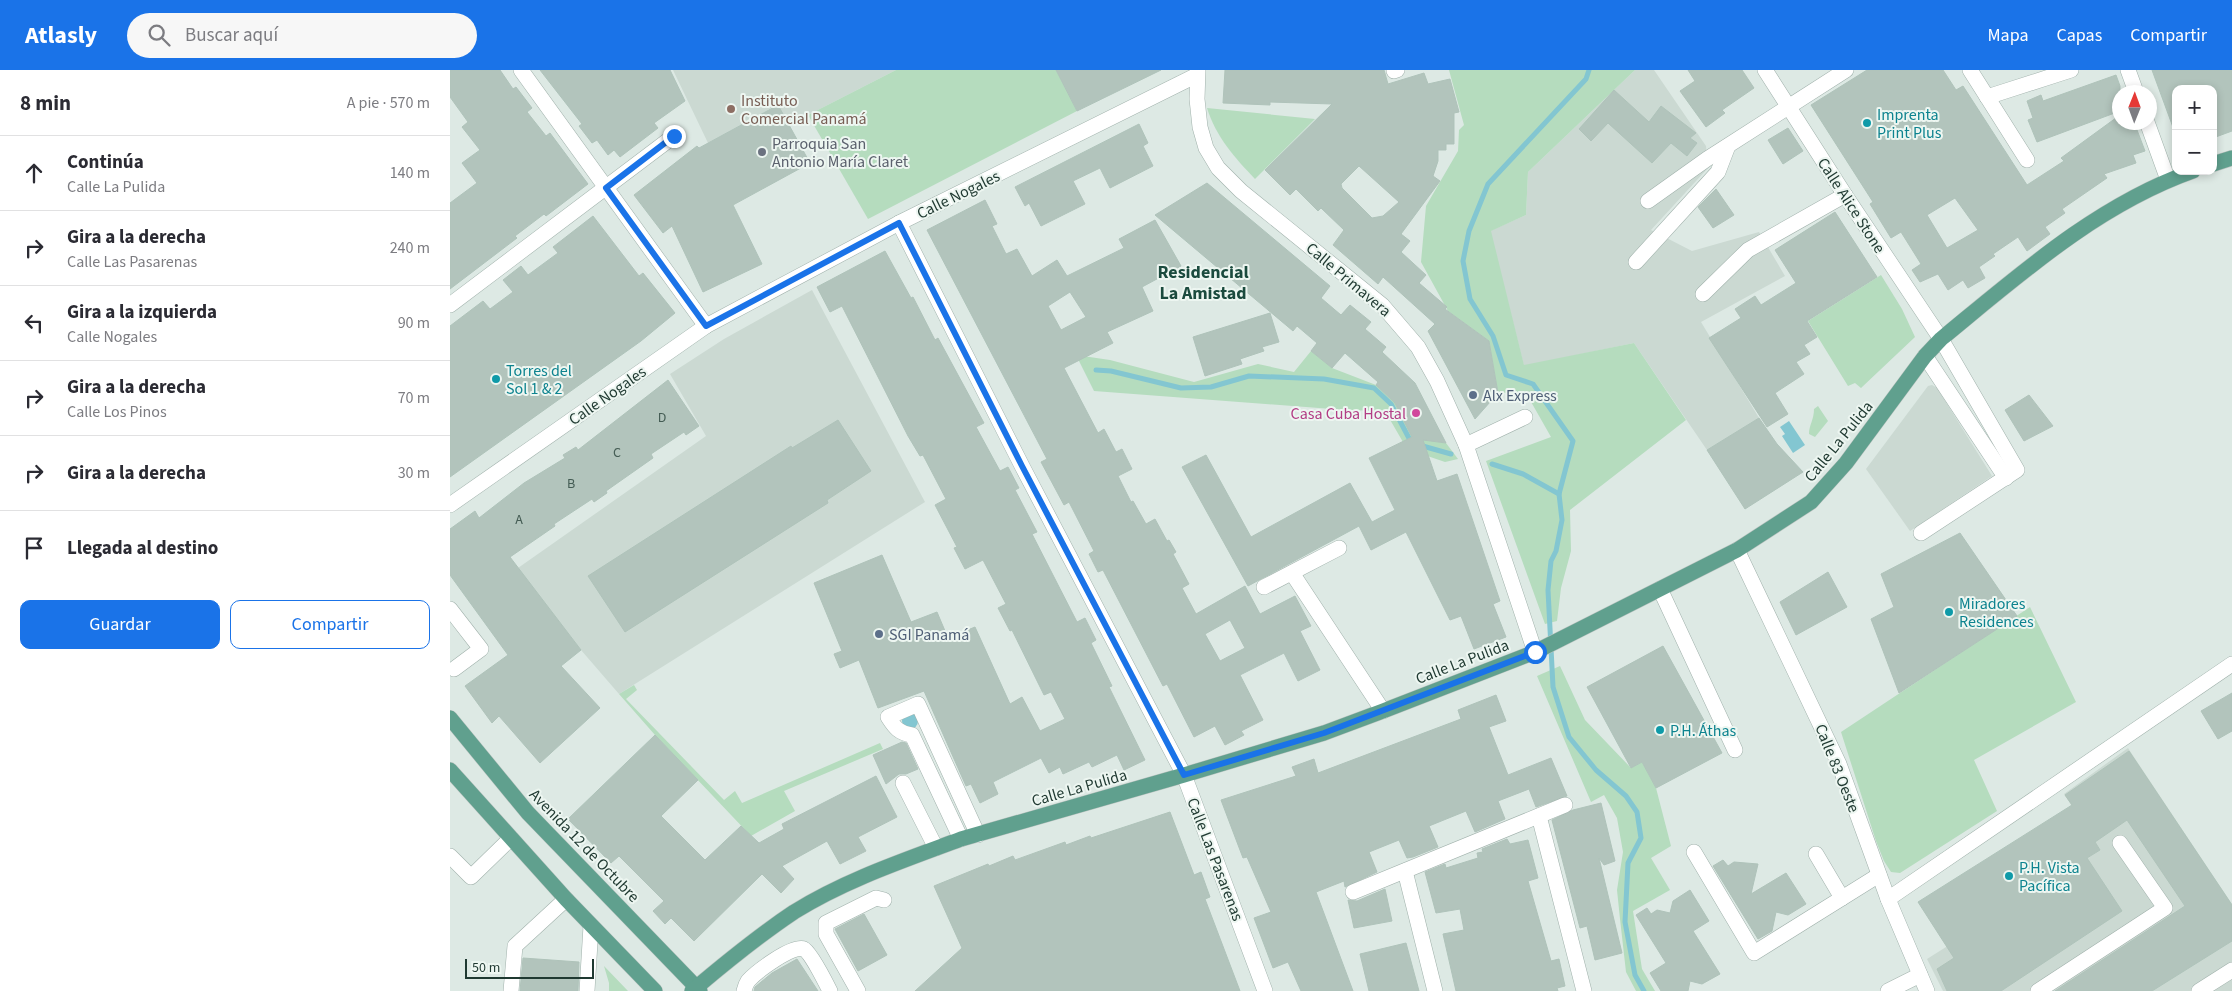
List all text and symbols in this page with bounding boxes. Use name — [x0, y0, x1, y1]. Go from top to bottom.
search box — [127, 13, 477, 58]
text: Atlasly — [25, 18, 97, 53]
icon: search — [145, 21, 173, 49]
text: Buscar aquí — [185, 22, 278, 49]
text: Mapa — [1988, 23, 2029, 48]
text: Capas — [2057, 23, 2102, 48]
text: Compartir — [2130, 23, 2207, 48]
north arrow — [2112, 85, 2157, 130]
map controls — [2172, 85, 2217, 175]
button: + — [2172, 85, 2217, 130]
text: 8 min — [20, 88, 71, 118]
place label: Instituto Comercial Panamá — [741, 90, 867, 130]
text: A pie · 570 m — [347, 92, 430, 114]
marker: Instituto Comercial Panamá — [725, 103, 737, 115]
place label: Imprenta Print Plus — [1877, 104, 1942, 144]
marker: Imprenta Print Plus — [1861, 117, 1873, 129]
route end — [663, 125, 686, 148]
button: − — [2172, 130, 2217, 175]
place label: Parroquia San Antonio María Claret — [772, 133, 909, 173]
marker: Parroquia San Antonio María Claret — [756, 146, 768, 158]
text: Continúa — [67, 149, 144, 176]
street label: Calle Alice Stone — [1812, 153, 1890, 258]
icon: ahead — [20, 159, 48, 187]
text: 140 m — [390, 162, 430, 184]
street label: Calle Nogales — [913, 165, 1004, 225]
text: Calle La Pulida — [67, 176, 165, 198]
text: Gira a la derecha — [67, 224, 206, 251]
icon: right — [20, 234, 48, 262]
text: 240 m — [390, 237, 430, 259]
street label: Calle Primavera — [1301, 238, 1396, 322]
text: Calle Las Pasarenas — [67, 251, 197, 273]
district label: Residencial La Amistad — [1157, 260, 1249, 306]
text: Gira a la izquierda — [67, 299, 217, 326]
icon: left — [20, 309, 48, 337]
text: 90 m — [398, 312, 430, 334]
text: Calle Nogales — [67, 326, 157, 348]
place label: Torres del Sol 1 & 2 — [506, 360, 572, 400]
street label: Calle Nogales — [564, 361, 651, 431]
marker: Torres del Sol 1 & 2 — [490, 373, 502, 385]
text: Gira a la derecha — [67, 374, 206, 401]
icon: right — [20, 384, 48, 412]
place label: Alx Express — [1483, 385, 1557, 407]
text: 70 m — [398, 387, 430, 409]
marker: Alx Express — [1467, 389, 1479, 401]
street label: Calle La Pulida — [1799, 397, 1878, 487]
text: Calle Los Pinos — [67, 401, 167, 423]
place label: Casa Cuba Hostal — [1291, 403, 1406, 425]
marker: Casa Cuba Hostal — [1410, 407, 1422, 419]
house number: D — [658, 408, 666, 428]
house number: C — [613, 443, 621, 463]
icon: right — [20, 459, 48, 487]
text: Gira a la derecha — [67, 460, 206, 487]
text: 30 m — [398, 462, 430, 484]
house number: B — [567, 474, 575, 494]
house number: A — [515, 510, 523, 530]
icon: arrive — [20, 534, 48, 562]
text: Llegada al destino — [67, 535, 218, 562]
place label: Miradores Residences — [1959, 593, 2034, 633]
button: Guardar — [20, 600, 220, 649]
button: Compartir — [230, 600, 430, 649]
marker: Miradores Residences — [1943, 606, 1955, 618]
place label: SGI Panamá — [889, 624, 969, 646]
marker: SGI Panamá — [873, 628, 885, 640]
street label: Calle La Pulida — [1413, 634, 1512, 690]
route start — [1524, 641, 1547, 664]
place label: P.H. Áthas — [1670, 720, 1737, 742]
street label: Calle 83 Oeste — [1809, 721, 1865, 816]
marker: P.H. Áthas — [1654, 724, 1666, 736]
street label: Calle La Pulida — [1029, 764, 1130, 812]
street label: Avenida 12 de Octubre — [524, 784, 644, 907]
street label: Calle Las Pasarenas — [1181, 795, 1249, 924]
place label: P.H. Vista Pacífica — [2019, 857, 2080, 897]
marker: P.H. Vista Pacífica — [2003, 870, 2015, 882]
scale bar — [465, 956, 594, 979]
text: 50 m — [472, 958, 500, 978]

